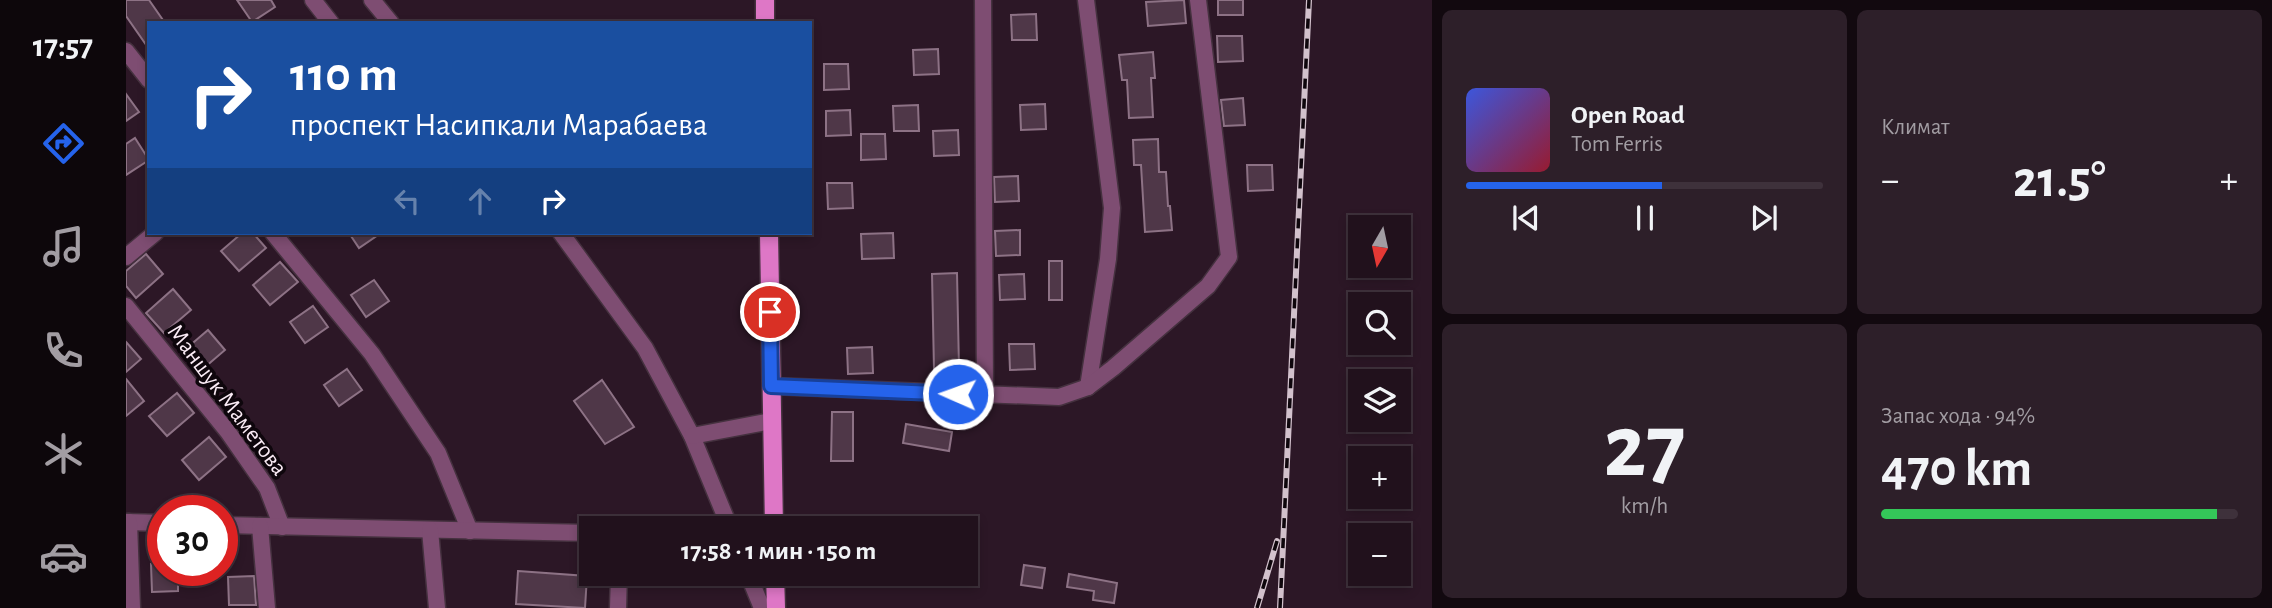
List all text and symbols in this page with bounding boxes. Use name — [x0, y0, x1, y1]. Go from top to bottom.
text: 17:57 — [33, 30, 93, 62]
icon: right — [175, 49, 266, 140]
text: 110 m — [290, 51, 398, 100]
text: Open Road — [1571, 102, 1685, 128]
text: проспект Насипкали Марабаева — [290, 109, 708, 141]
text: Климат — [1881, 116, 1950, 139]
icon: directions — [39, 119, 88, 168]
text: Tom Ferris — [1571, 133, 1663, 156]
text: 21.5° — [2013, 154, 2106, 206]
text: − — [1881, 162, 1899, 200]
text: + — [2220, 162, 2238, 200]
icon: left — [388, 182, 426, 220]
icon: ahead — [461, 182, 499, 220]
icon: right — [534, 182, 572, 220]
icon: previous — [1507, 199, 1545, 237]
icon: pause — [1626, 199, 1664, 237]
icon: next — [1745, 199, 1783, 237]
north arrow — [1348, 215, 1410, 278]
map controls — [1348, 215, 1411, 586]
icon: music — [39, 222, 88, 271]
pin — [740, 282, 800, 342]
button: search — [1348, 292, 1411, 355]
icon: arrive — [751, 293, 789, 331]
street label: Маншук Маметова — [162, 320, 292, 480]
icon: phone — [39, 326, 88, 375]
position arrow — [921, 357, 995, 431]
button: layers — [1348, 369, 1411, 432]
text: 27 — [1603, 402, 1686, 493]
text: Запас хода · 94% — [1881, 405, 2035, 428]
icon: climate — [39, 429, 88, 478]
text: 470 km — [1881, 443, 2032, 495]
button: + — [1348, 446, 1411, 509]
speed limit sign: 30 — [147, 495, 238, 586]
text: km/h — [1621, 495, 1668, 518]
button: − — [1348, 523, 1411, 586]
icon: car — [39, 532, 88, 581]
text: 17:58 · 1 мин · 150 m — [681, 538, 876, 564]

